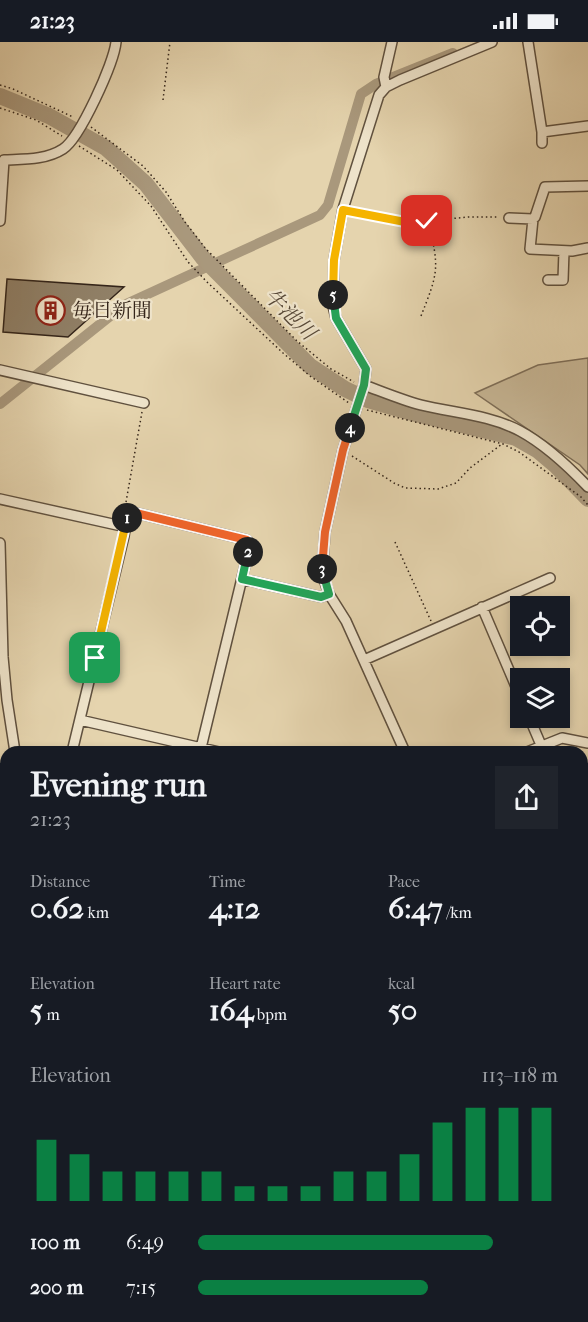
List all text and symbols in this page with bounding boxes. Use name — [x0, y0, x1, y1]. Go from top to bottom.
text: 21:23 — [30, 8, 75, 34]
pin — [401, 195, 452, 246]
icon: check — [410, 204, 443, 237]
pin: 5 — [318, 280, 348, 310]
water label: 牛池川 — [259, 283, 322, 346]
text: 5 — [330, 285, 336, 304]
building icon: 毎日新聞 — [35, 294, 67, 326]
place label: 毎日新聞 — [72, 299, 152, 322]
pin: 4 — [335, 413, 365, 443]
text: 4 — [345, 418, 355, 437]
pin: 1 — [112, 503, 142, 533]
text: 1 — [124, 508, 130, 527]
pin: 2 — [233, 537, 263, 567]
text: 2 — [244, 542, 252, 561]
pin: 3 — [307, 554, 337, 584]
text: 3 — [319, 559, 325, 578]
map controls — [510, 596, 570, 728]
button: locate — [510, 596, 570, 656]
pin — [69, 632, 120, 683]
icon: arrive — [78, 641, 111, 674]
button: layers — [510, 668, 570, 728]
text: Evening run — [30, 766, 207, 805]
button: share — [495, 766, 558, 829]
text: 21:23 — [30, 808, 71, 831]
text: Distance — [30, 872, 90, 891]
text: Time — [209, 872, 245, 891]
text: Pace — [388, 872, 420, 891]
text: 0.62 — [30, 891, 84, 926]
text: 4:12 — [209, 891, 260, 926]
text: 6:47 — [388, 891, 443, 926]
text: km — [84, 903, 109, 922]
text: /km — [443, 903, 472, 922]
text: Elevation — [30, 974, 95, 993]
text: Heart rate — [209, 974, 281, 993]
text: kcal — [388, 974, 415, 993]
text: 5 — [30, 993, 43, 1028]
text: 164 — [209, 993, 253, 1028]
text: 50 — [388, 993, 417, 1028]
text: m — [43, 1005, 60, 1024]
text: bpm — [253, 1005, 287, 1024]
text: Elevation — [30, 1064, 111, 1087]
text: 113–118 m — [482, 1064, 558, 1087]
text: 100 m — [30, 1231, 80, 1254]
text: 6:49 — [126, 1231, 164, 1254]
text: 200 m — [30, 1276, 83, 1299]
text: 7:15 — [126, 1276, 156, 1299]

